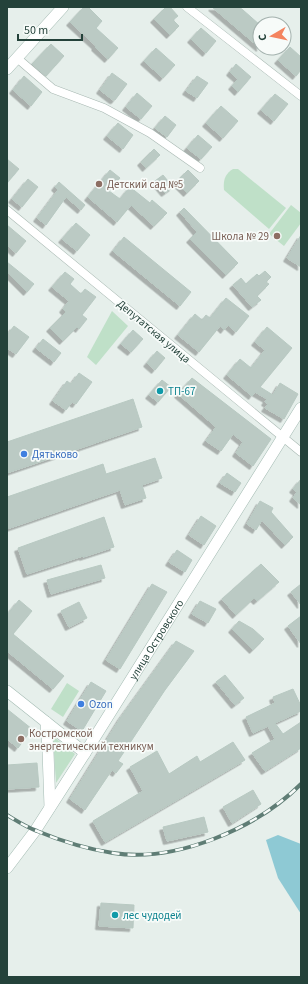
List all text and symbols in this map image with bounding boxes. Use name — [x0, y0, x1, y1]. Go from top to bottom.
scale bar — [18, 16, 82, 42]
north arrow — [252, 16, 292, 56]
text: 50 m — [24, 22, 48, 39]
text: С — [255, 33, 271, 42]
place label: Детский сад №5 — [107, 177, 183, 192]
marker: Детский сад №5 — [94, 179, 104, 189]
place label: Школа № 29 — [212, 229, 269, 244]
marker: Школа № 29 — [272, 231, 282, 241]
street label: Депутатская улица — [114, 296, 194, 367]
place label: ТП-67 — [168, 384, 195, 399]
marker: ТП-67 — [155, 386, 165, 396]
place label: Дятьково — [32, 447, 78, 462]
marker: Дятьково — [19, 449, 29, 459]
street label: улица Островского — [126, 597, 187, 683]
place label: Ozon — [89, 697, 113, 712]
marker: Ozon — [76, 699, 86, 709]
place label: Костромской энергетический техникум — [29, 726, 154, 754]
marker: Костромской энергетический техникум — [16, 734, 26, 744]
place label: лес чудодей — [123, 908, 182, 923]
marker: лес чудодей — [110, 910, 120, 920]

